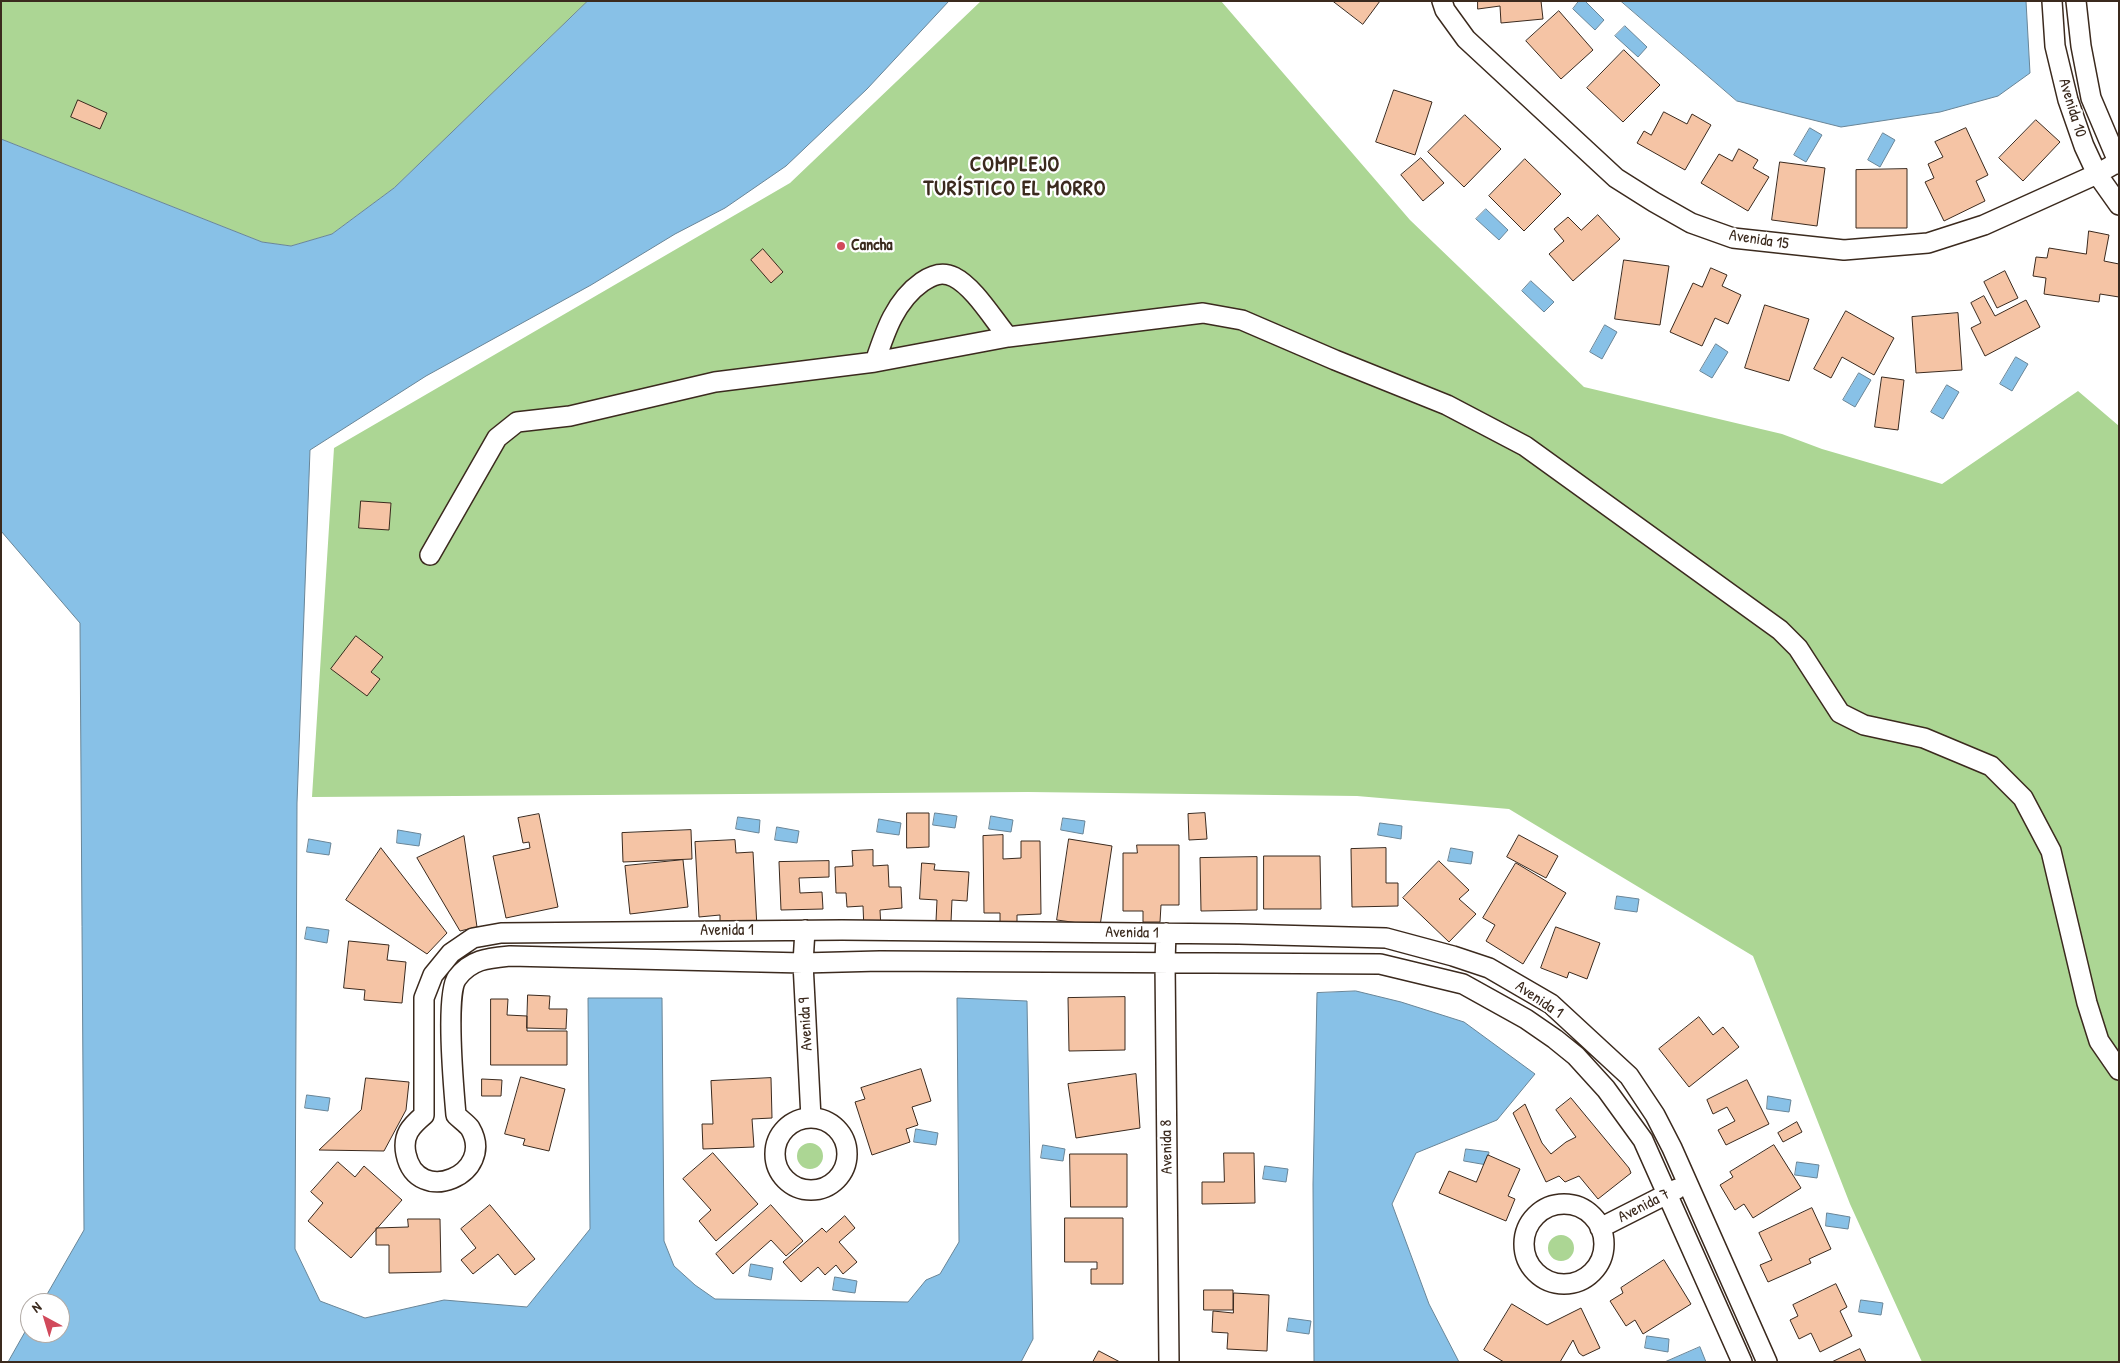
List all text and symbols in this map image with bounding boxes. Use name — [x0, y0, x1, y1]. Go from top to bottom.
street label: Avenida 10 — [2054, 76, 2090, 140]
district label: COMPLEJO TURÍSTICO EL MORRO — [921, 152, 1109, 202]
street label: Avenida 15 — [1728, 226, 1790, 254]
place label: Cancha — [851, 236, 892, 256]
marker: Cancha — [835, 240, 847, 252]
street label: Avenida 1 — [700, 921, 754, 941]
street label: Avenida 1 — [1105, 923, 1159, 943]
street label: Avenida 1 — [1511, 977, 1567, 1023]
street label: Avenida 9 — [795, 997, 817, 1051]
street label: Avenida 8 — [1157, 1120, 1177, 1174]
street label: Avenida 7 — [1615, 1185, 1673, 1227]
north arrow — [20, 1293, 70, 1343]
text: N — [27, 1297, 45, 1316]

